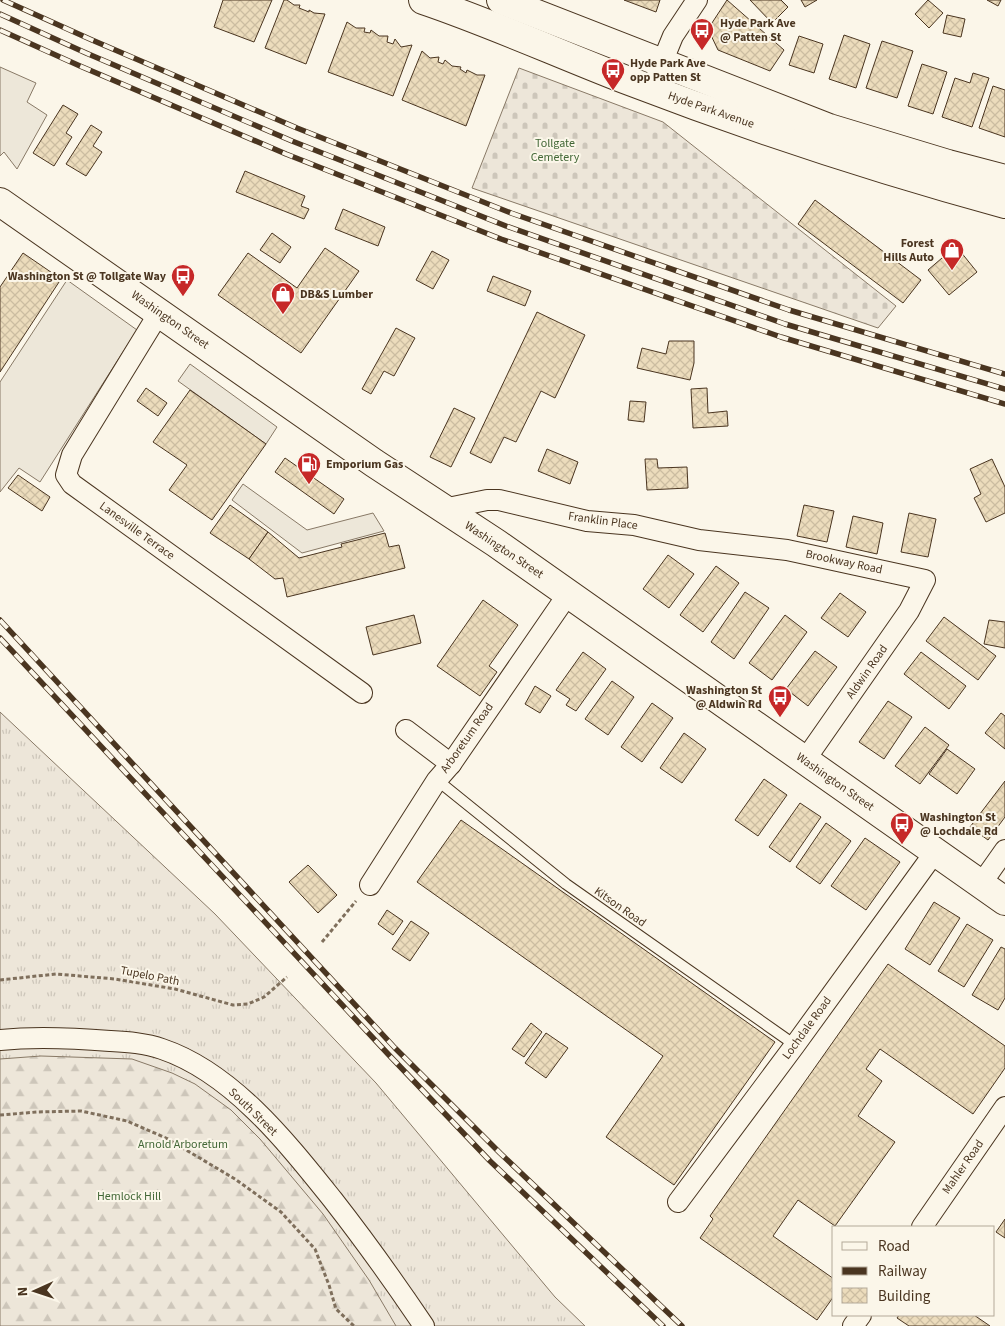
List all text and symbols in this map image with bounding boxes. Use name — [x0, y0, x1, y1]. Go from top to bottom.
place label: Hyde Park Ave @ Patten St — [720, 15, 796, 46]
bus stop icon: Hyde Park Ave @ Patten St — [689, 17, 715, 51]
place label: Hyde Park Ave opp Patten St — [630, 55, 706, 86]
bus stop icon: Hyde Park Ave opp Patten St — [600, 57, 626, 91]
street label: Hyde Park Avenue — [666, 87, 756, 133]
park label: Tollgate Cemetery — [531, 135, 580, 166]
place label: Forest Hills Auto — [883, 235, 934, 266]
shop icon: Forest Hills Auto — [939, 237, 965, 271]
bus stop icon: Washington St @ Tollgate Way — [170, 263, 196, 297]
place label: Washington St @ Tollgate Way — [8, 268, 167, 285]
shop icon: DB&S Lumber — [270, 281, 296, 315]
place label: DB&S Lumber — [300, 286, 373, 303]
street label: Washington Street — [128, 287, 212, 353]
fuel station icon: Emporium Gas — [296, 451, 322, 485]
place label: Emporium Gas — [326, 456, 403, 473]
street label: Lanesville Terrace — [96, 498, 178, 564]
street label: Franklin Place — [567, 508, 639, 534]
street label: Washington Street — [461, 517, 547, 583]
street label: Brookway Road — [804, 546, 884, 578]
street label: Aldwin Road — [842, 642, 892, 702]
place label: Washington St @ Aldwin Rd — [686, 682, 762, 713]
bus stop icon: Washington St @ Aldwin Rd — [767, 684, 793, 718]
street label: Arboretum Road — [436, 699, 498, 777]
street label: Washington Street — [793, 749, 877, 815]
place label: Washington St @ Lochdale Rd — [920, 809, 998, 840]
bus stop icon: Washington St @ Lochdale Rd — [889, 811, 915, 845]
street label: Kitson Road — [591, 883, 649, 931]
street label: Tupelo Path — [119, 962, 181, 990]
street label: Lochdale Road — [778, 993, 836, 1063]
street label: South Street — [225, 1084, 281, 1140]
park label: Arnold Arboretum — [138, 1136, 228, 1153]
street label: Mahler Road — [938, 1136, 988, 1198]
park label: Hemlock Hill — [97, 1188, 161, 1205]
legend — [832, 1226, 995, 1316]
text: Road — [878, 1236, 910, 1257]
text: Railway — [878, 1261, 927, 1282]
north arrow — [10, 1266, 60, 1316]
text: N — [13, 1286, 33, 1297]
text: Building — [878, 1286, 931, 1307]

